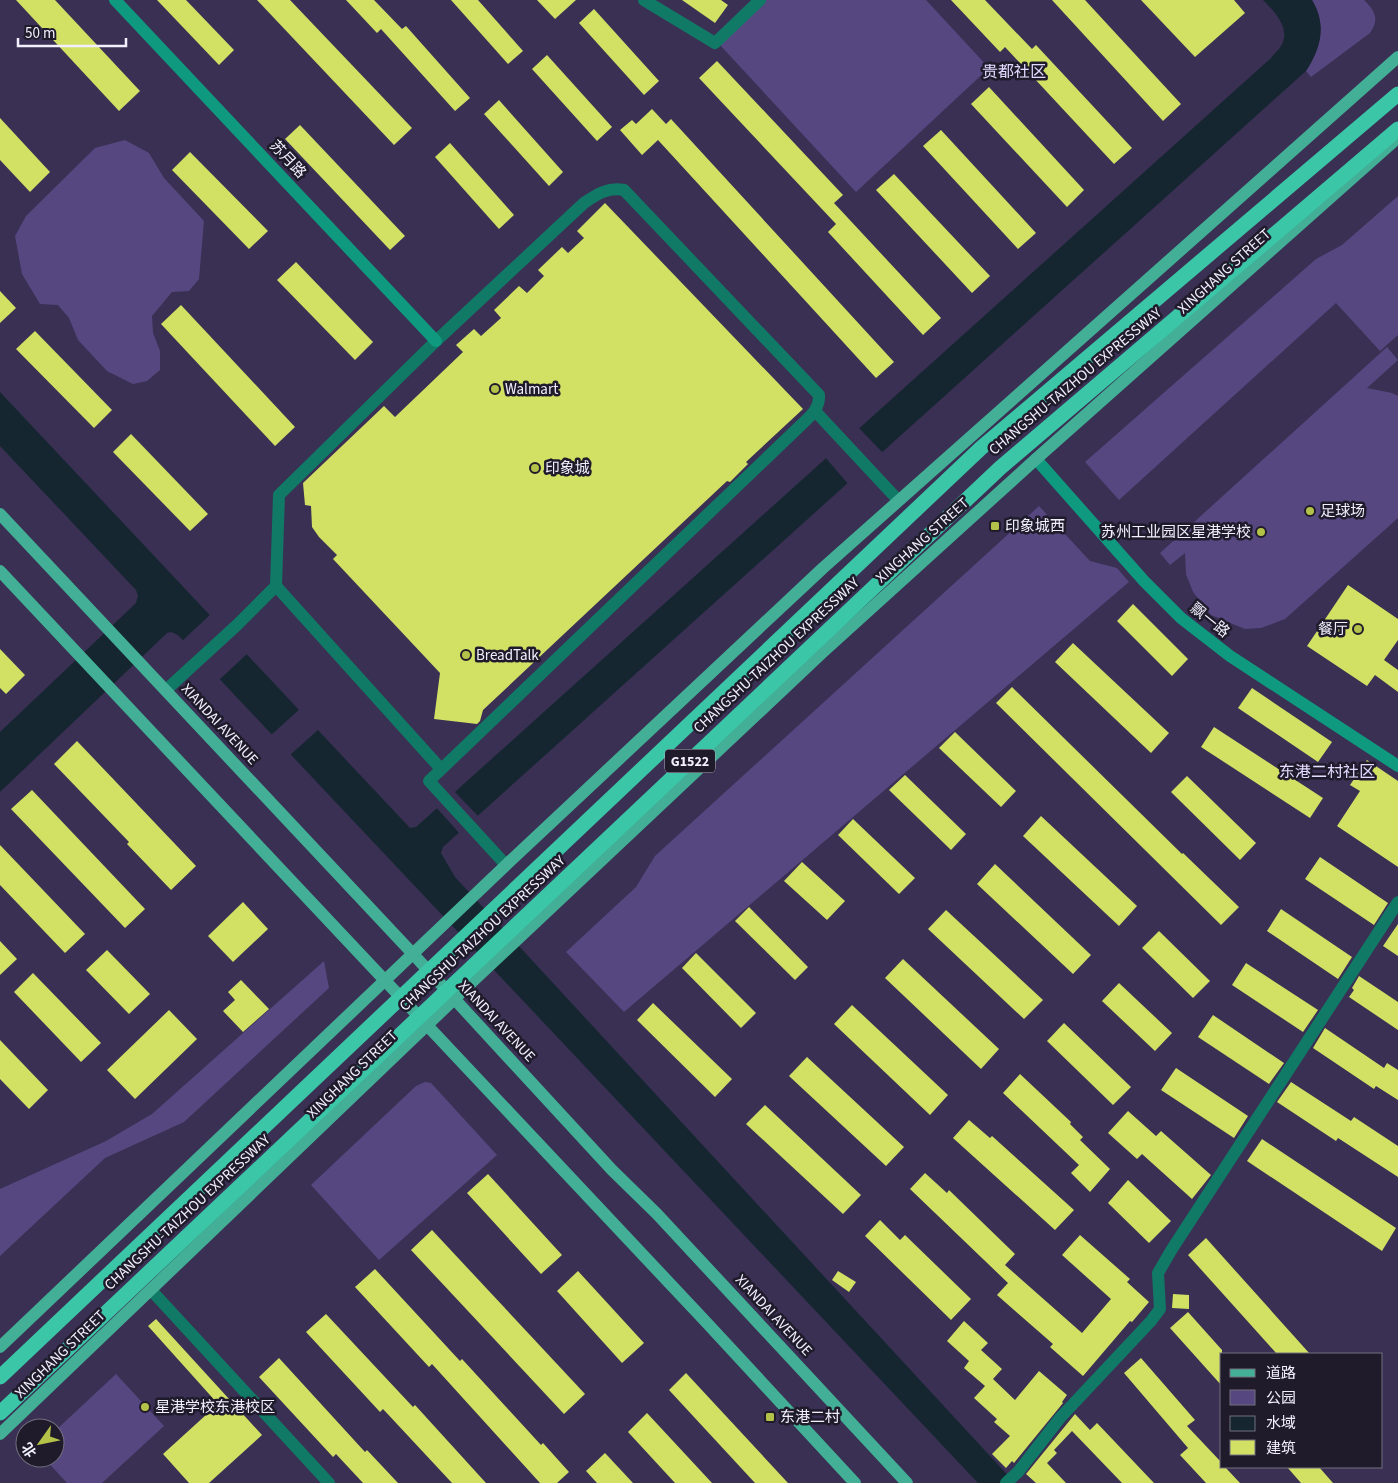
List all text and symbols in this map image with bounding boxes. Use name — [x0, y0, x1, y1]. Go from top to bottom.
scale bar — [18, 15, 125, 47]
text: 50 m — [25, 23, 55, 44]
district label: 贵都社区 — [982, 61, 1046, 83]
street label: 苏月路 — [265, 136, 311, 183]
street label: XINGHANG STREET — [1173, 224, 1275, 319]
street label: CHANGSHU-TAIZHOU EXPRESSWAY — [984, 302, 1167, 460]
place label: Walmart — [505, 379, 558, 400]
marker: Walmart — [489, 383, 501, 395]
place label: 印象城 — [545, 458, 590, 479]
marker: 印象城 — [529, 462, 541, 474]
street label: XINGHANG STREET — [871, 493, 973, 588]
place label: 足球场 — [1320, 501, 1365, 522]
marker: 足球场 — [1304, 505, 1316, 517]
place label: 印象城西 — [1005, 516, 1065, 537]
marker: 印象城西 — [989, 520, 1001, 532]
place label: 苏州工业园区星港学校 — [1101, 522, 1251, 543]
marker: 苏州工业园区星港学校 — [1255, 526, 1267, 538]
street label: CHANGSHU-TAIZHOU EXPRESSWAY — [689, 572, 865, 738]
street label: 飘一路 — [1186, 598, 1234, 643]
place label: 餐厅 — [1318, 619, 1348, 640]
marker: 餐厅 — [1352, 623, 1364, 635]
place label: BreadTalk — [476, 645, 539, 666]
marker: BreadTalk — [460, 649, 472, 661]
street label: XIANDAI AVENUE — [176, 679, 263, 770]
road number: G1522 — [665, 749, 715, 772]
district label: 东港二村社区 — [1279, 761, 1375, 783]
street label: CHANGSHU-TAIZHOU EXPRESSWAY — [395, 850, 571, 1016]
street label: XIANDAI AVENUE — [453, 976, 540, 1067]
street label: XINGHANG STREET — [302, 1026, 402, 1123]
street label: CHANGSHU-TAIZHOU EXPRESSWAY — [100, 1129, 276, 1295]
street label: XIANDAI AVENUE — [730, 1270, 817, 1361]
street label: XINGHANG STREET — [10, 1306, 110, 1403]
legend — [1220, 1353, 1383, 1468]
text: 道路 — [1266, 1363, 1296, 1384]
text: 公园 — [1266, 1388, 1296, 1409]
place label: 星港学校东港校区 — [155, 1397, 275, 1418]
marker: 星港学校东港校区 — [139, 1401, 151, 1413]
place label: 东港二村 — [780, 1407, 840, 1428]
marker: 东港二村 — [764, 1411, 776, 1423]
text: 水域 — [1266, 1413, 1296, 1434]
north arrow — [15, 1418, 65, 1468]
text: 北 — [18, 1438, 42, 1461]
text: 建筑 — [1266, 1438, 1296, 1459]

